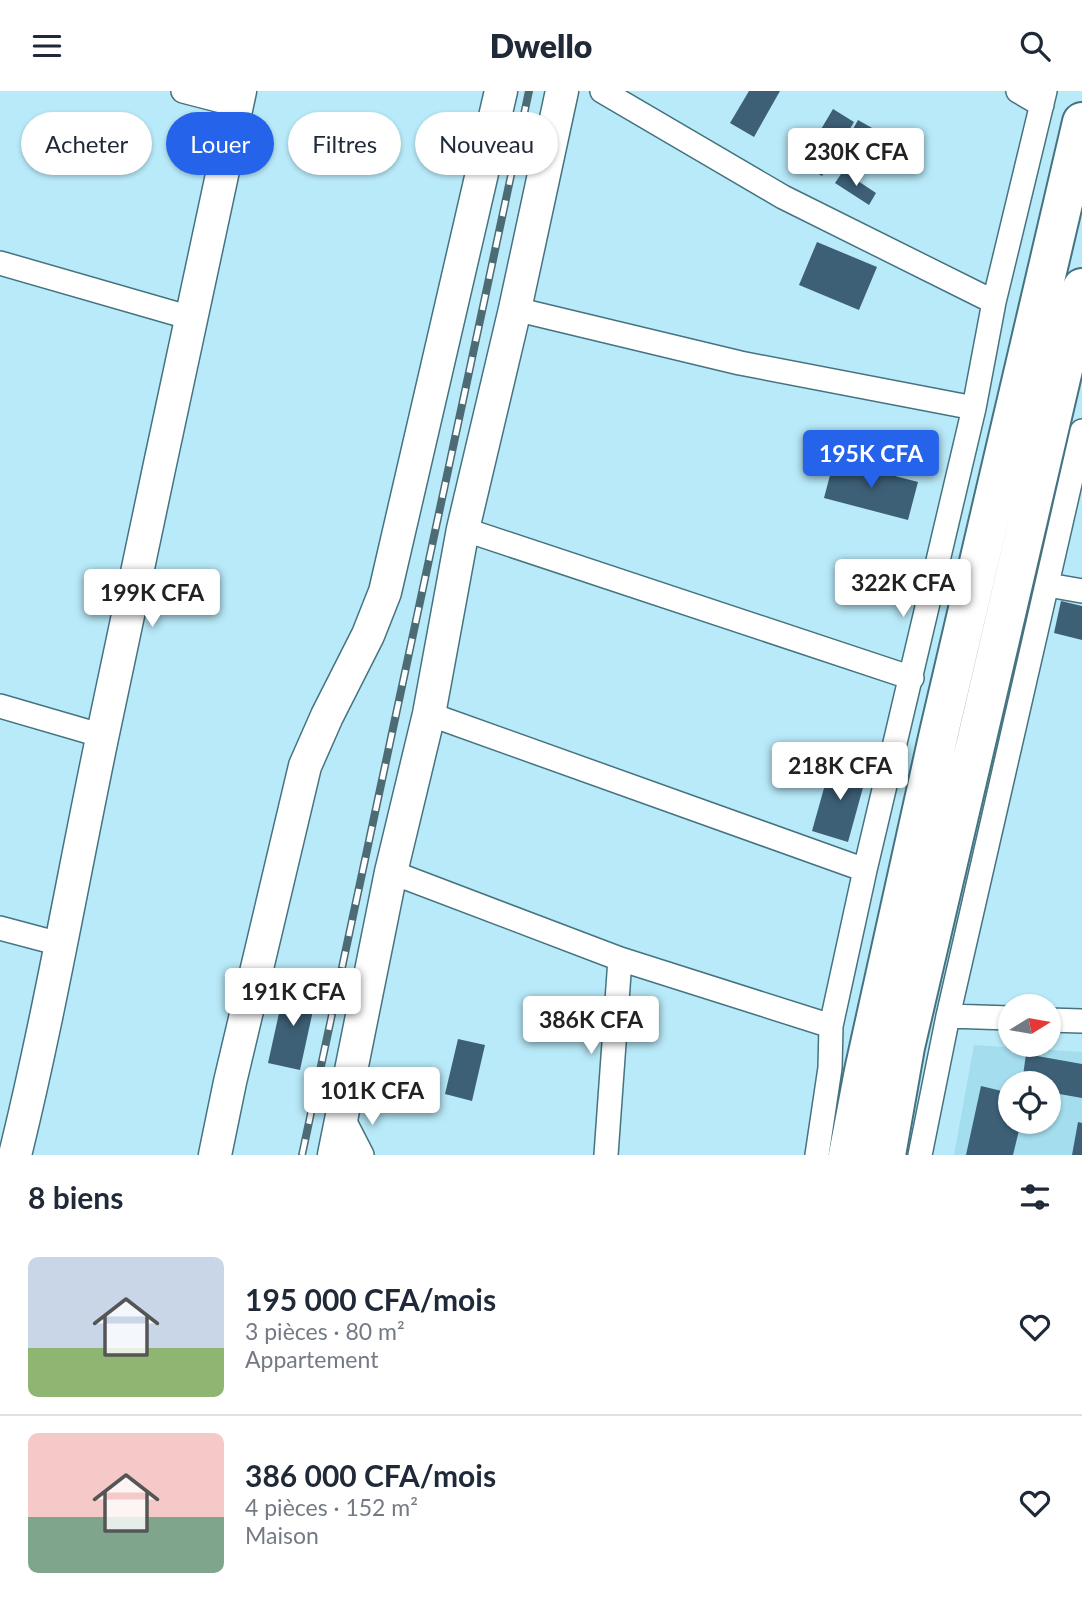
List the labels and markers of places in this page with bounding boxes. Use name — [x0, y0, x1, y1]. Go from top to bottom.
pin: 230K CFA — [784, 129, 928, 188]
pin: 195K CFA — [799, 431, 943, 490]
pin: 322K CFA — [831, 559, 975, 619]
pin: 199K CFA — [80, 569, 224, 629]
pin: 218K CFA — [768, 743, 912, 802]
pin: 191K CFA — [221, 969, 365, 1028]
pin: 386K CFA — [519, 997, 663, 1056]
pin: 101K CFA — [300, 1067, 444, 1127]

